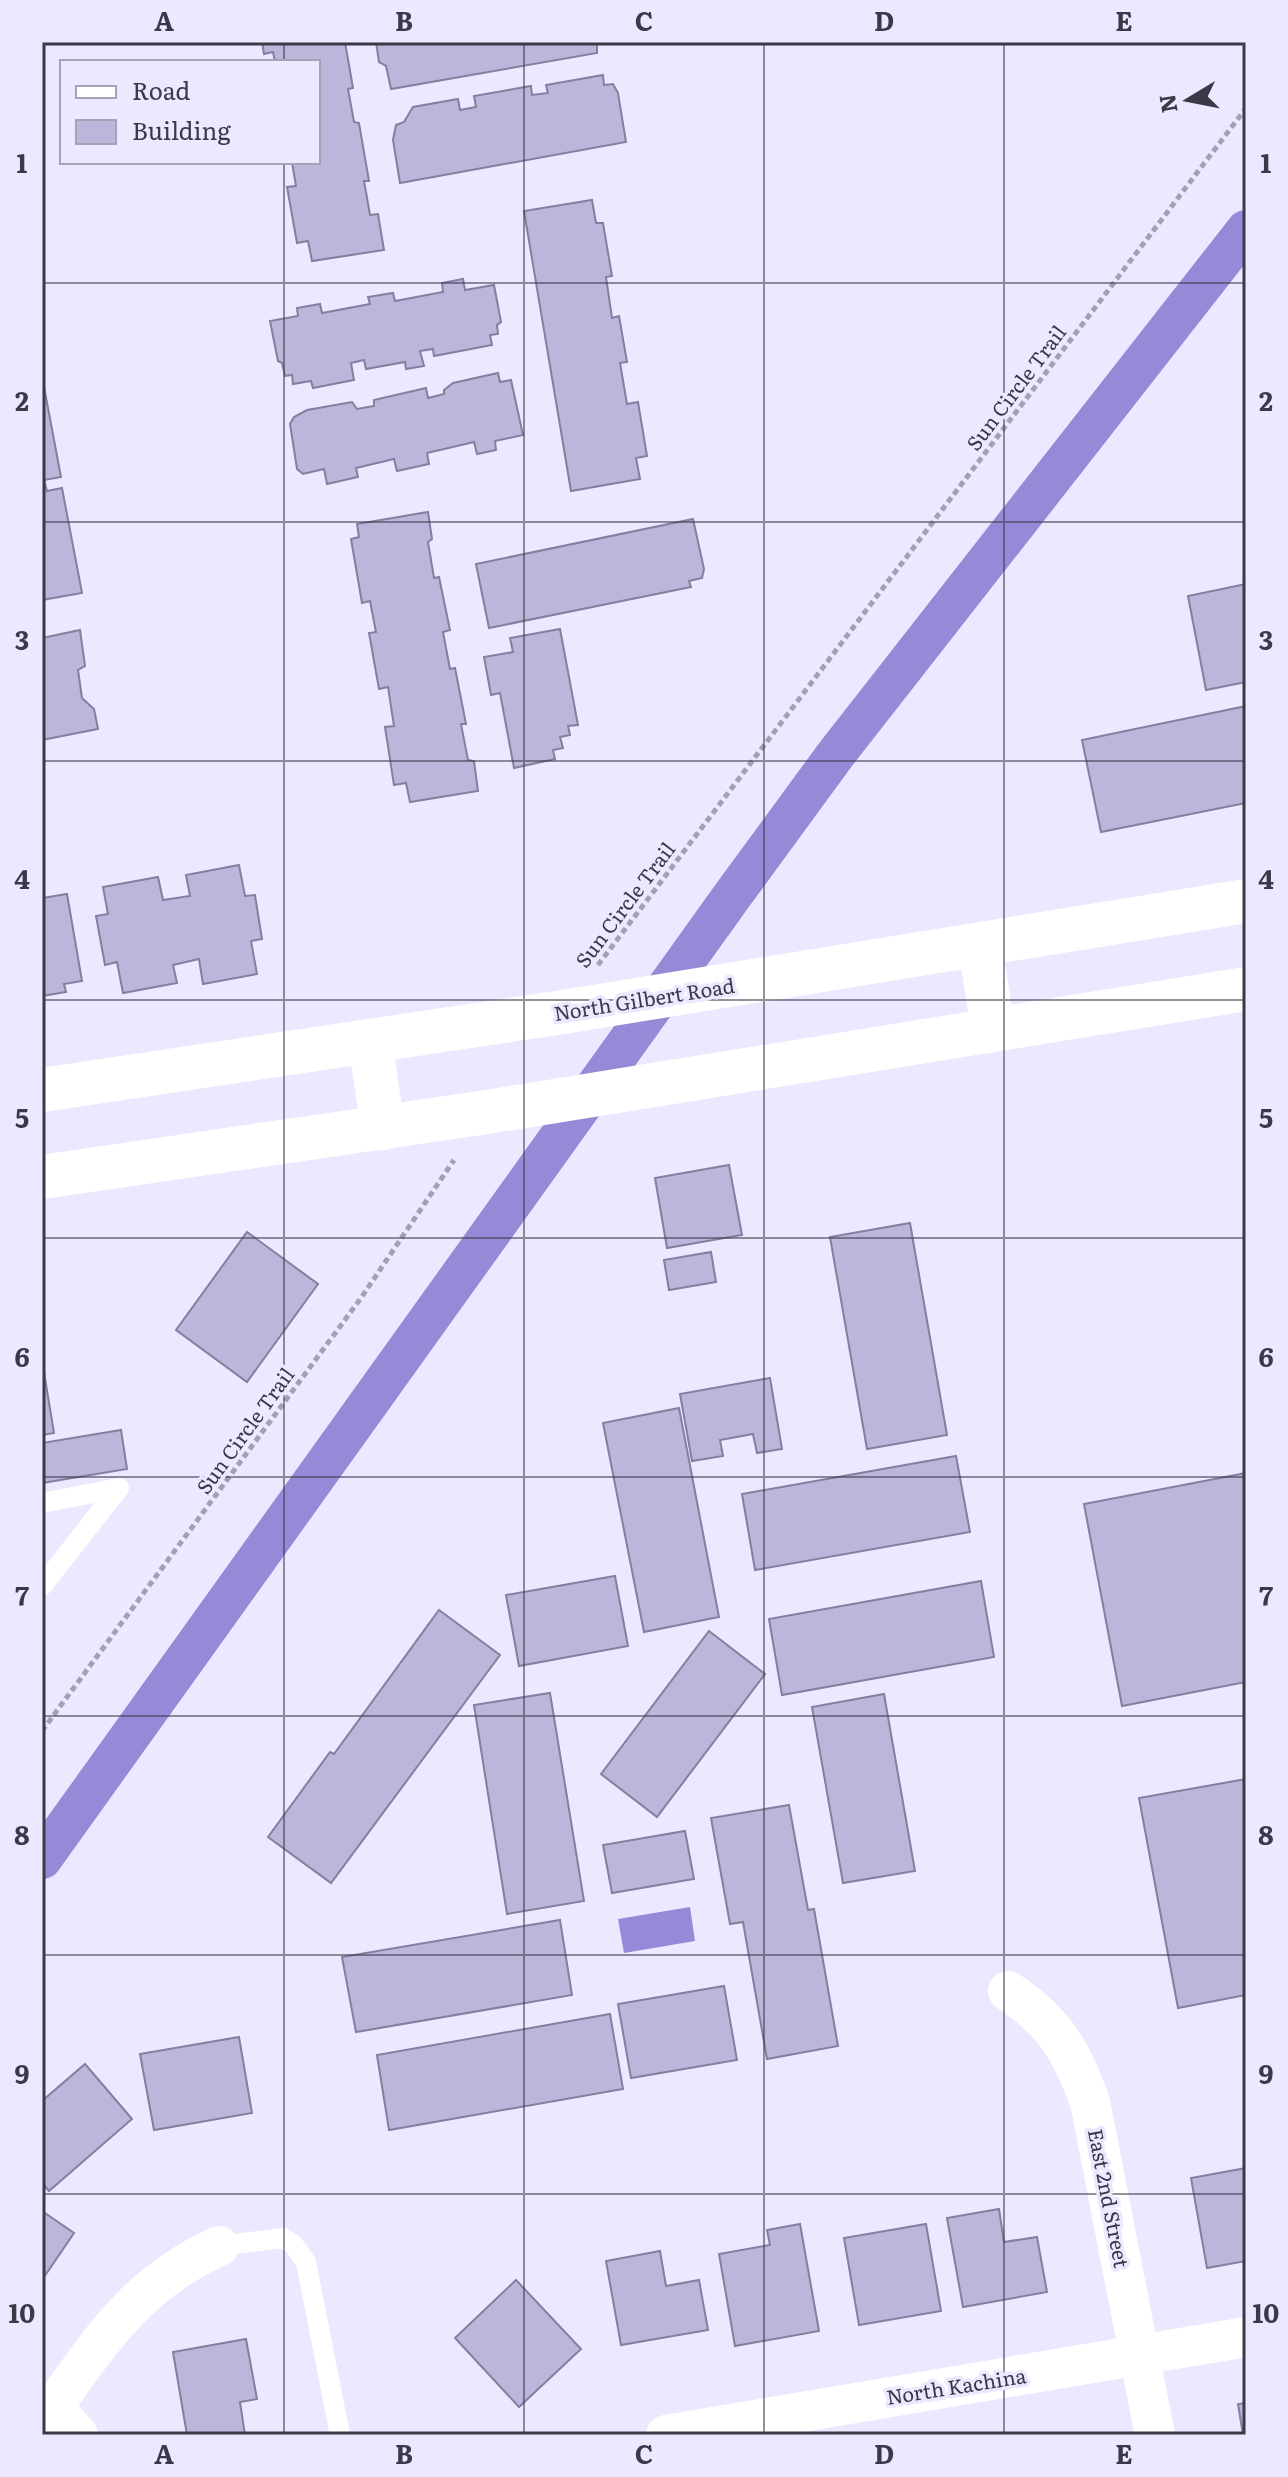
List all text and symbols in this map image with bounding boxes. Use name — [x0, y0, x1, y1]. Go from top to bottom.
text: A — [154, 0, 174, 39]
text: B — [395, 0, 413, 39]
text: C — [635, 0, 653, 39]
text: D — [874, 0, 894, 39]
text: E — [1115, 0, 1133, 39]
legend — [60, 60, 320, 164]
north arrow — [1148, 60, 1228, 140]
text: Road — [132, 72, 191, 107]
text: N — [1149, 92, 1185, 116]
text: Building — [132, 112, 231, 147]
text: 1 — [17, 142, 28, 181]
text: 1 — [1261, 142, 1272, 181]
street label: Sun Circle Trail — [958, 318, 1072, 456]
text: 2 — [15, 380, 29, 419]
text: 2 — [1259, 380, 1273, 419]
text: 3 — [15, 619, 29, 658]
text: 3 — [1259, 619, 1273, 658]
street label: Sun Circle Trail — [567, 835, 681, 973]
text: 4 — [14, 858, 30, 897]
text: 4 — [1258, 858, 1274, 897]
street label: North Gilbert Road — [551, 969, 737, 1027]
text: 5 — [15, 1097, 29, 1136]
text: 5 — [1259, 1097, 1273, 1136]
text: 6 — [14, 1336, 30, 1375]
text: 6 — [1258, 1336, 1274, 1375]
street label: Sun Circle Trail — [188, 1360, 300, 1500]
text: 7 — [15, 1575, 29, 1614]
text: 7 — [1259, 1575, 1273, 1614]
text: 8 — [14, 1814, 30, 1853]
text: 8 — [1258, 1814, 1274, 1853]
text: 9 — [15, 2053, 30, 2092]
text: 9 — [1259, 2053, 1274, 2092]
street label: East 2nd Street — [1082, 2126, 1138, 2270]
text: 10 — [9, 2292, 35, 2331]
text: 10 — [1253, 2292, 1279, 2331]
street label: North Kachina — [884, 2359, 1028, 2411]
text: A — [154, 2433, 174, 2472]
text: B — [395, 2433, 413, 2472]
text: C — [635, 2433, 653, 2472]
text: D — [874, 2433, 894, 2472]
text: E — [1115, 2433, 1133, 2472]

